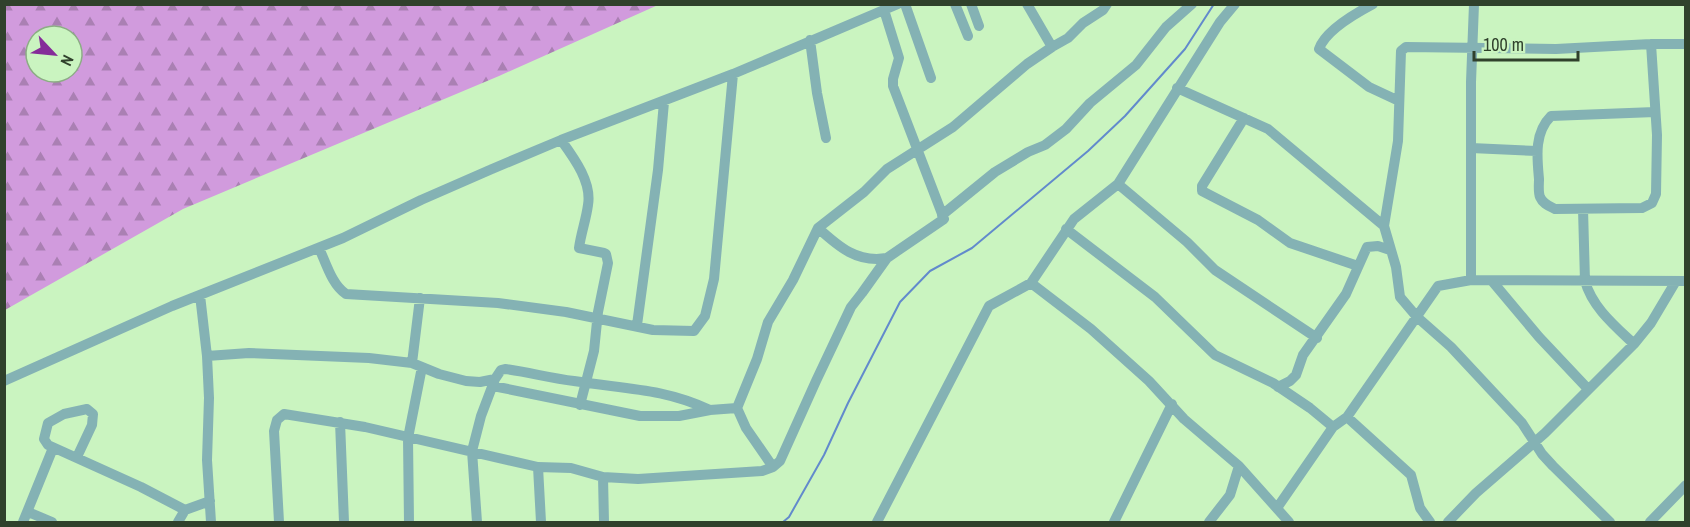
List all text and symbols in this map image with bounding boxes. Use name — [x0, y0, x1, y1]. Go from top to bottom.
north arrow — [24, 24, 84, 84]
scale bar — [1474, 24, 1578, 62]
text: 100 m — [1483, 32, 1524, 57]
text: N — [56, 51, 79, 70]

